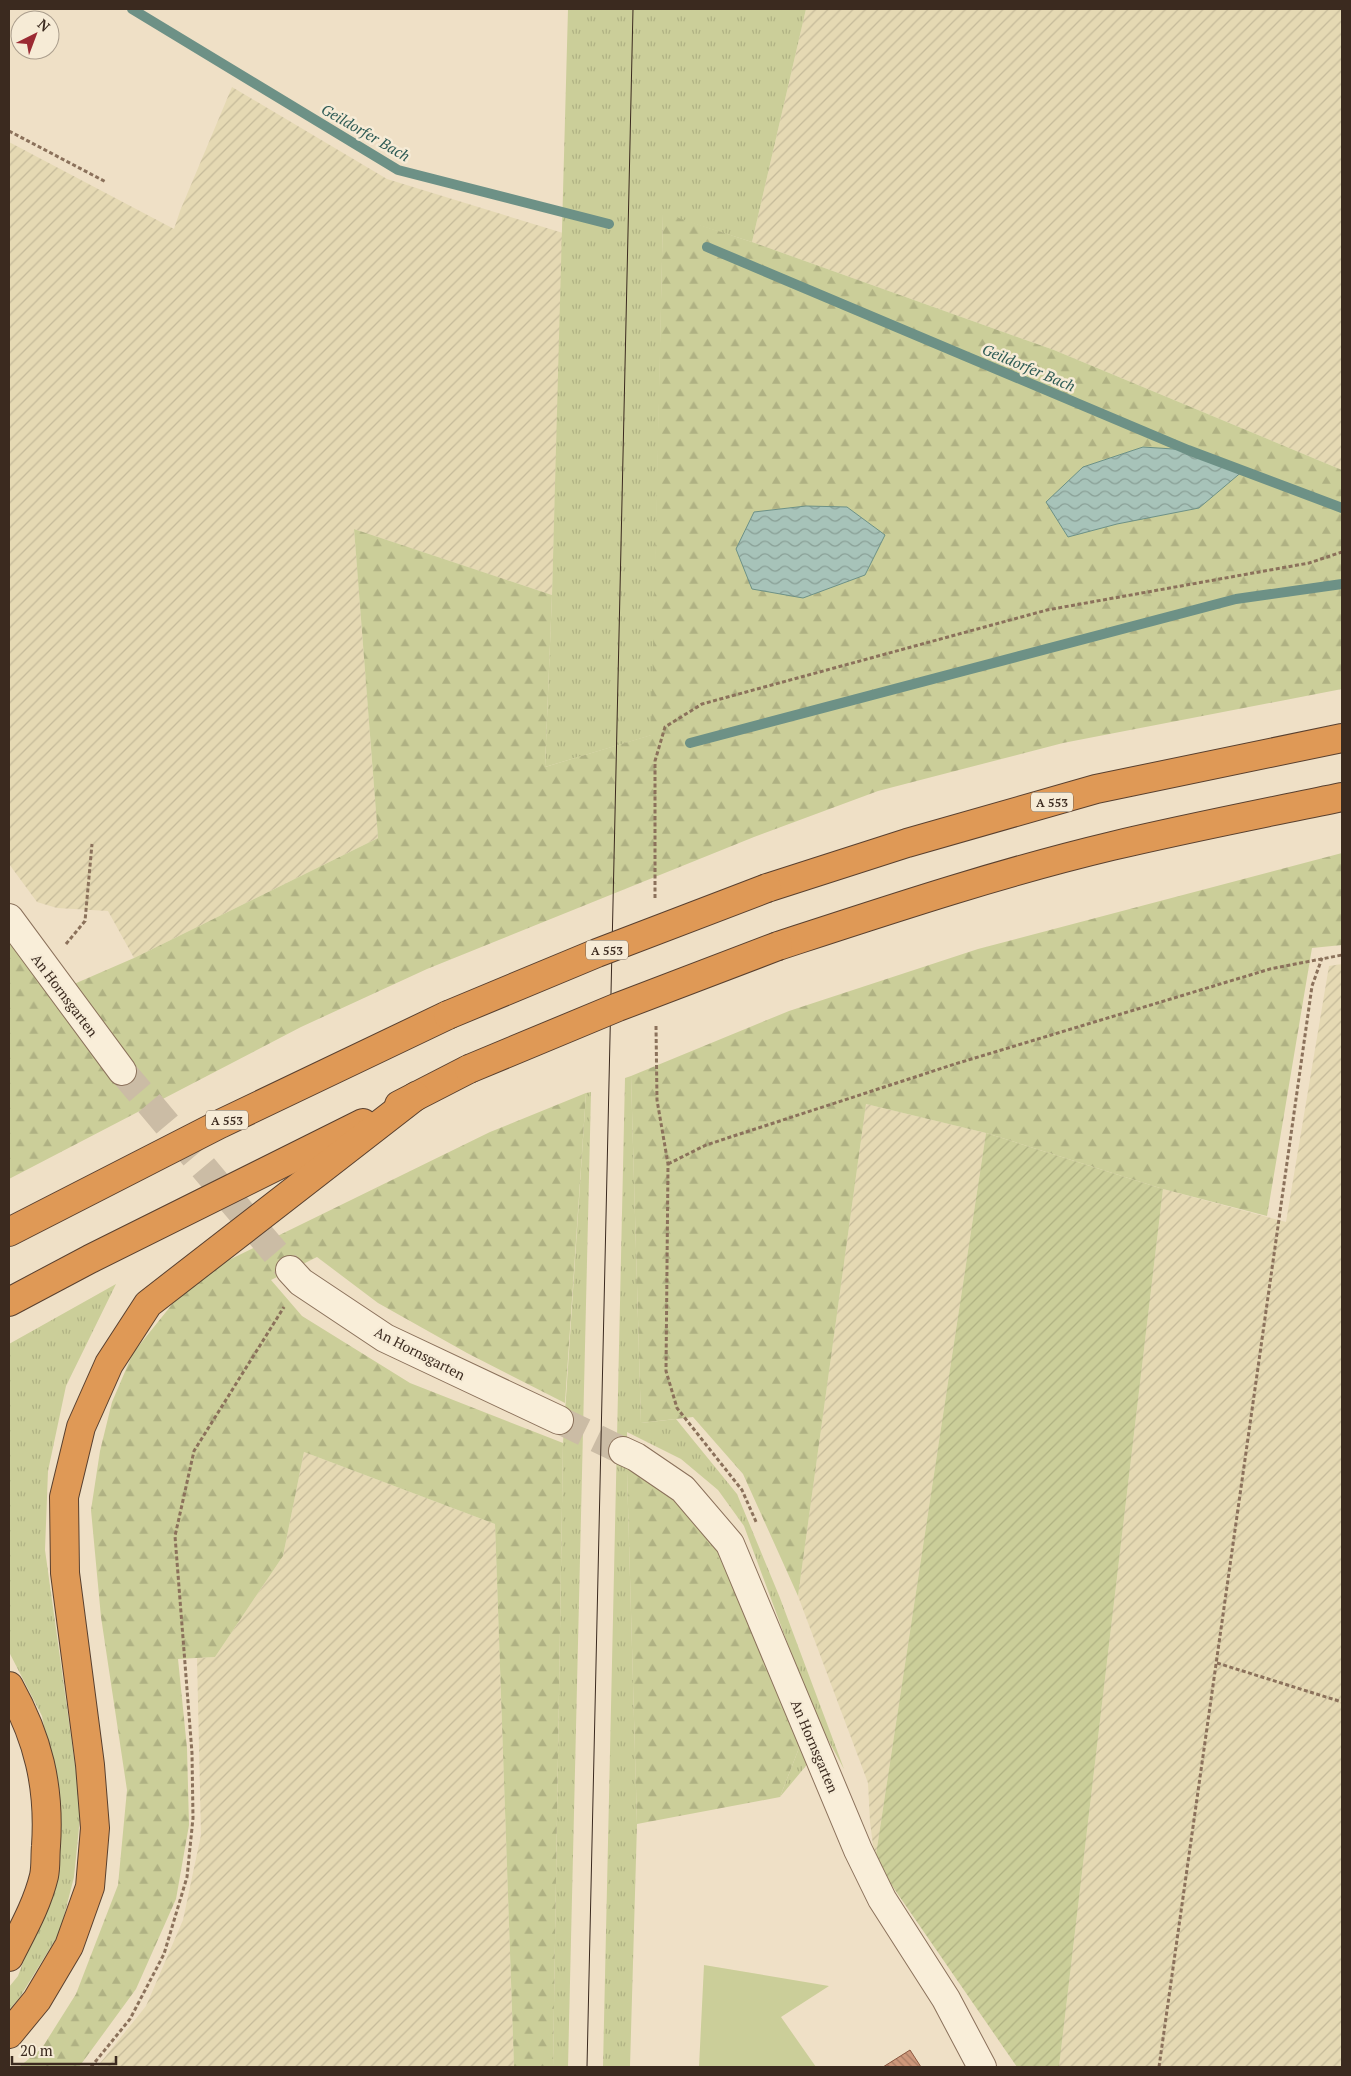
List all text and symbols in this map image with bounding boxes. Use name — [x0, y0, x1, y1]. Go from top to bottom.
north arrow — [10, 10, 60, 60]
text: N — [34, 14, 55, 36]
water label: Geildorfer Bach — [318, 99, 414, 165]
water label: Geildorfer Bach — [979, 338, 1079, 396]
road number: A 553 — [1031, 792, 1073, 812]
road number: A 553 — [586, 940, 628, 960]
street label: An Hornsgarten — [28, 950, 103, 1041]
road number: A 553 — [206, 1110, 248, 1130]
street label: An Hornsgarten — [371, 1322, 469, 1384]
street label: An Hornsgarten — [787, 1697, 843, 1796]
scale bar — [12, 2034, 116, 2066]
text: 20 m — [20, 2040, 53, 2060]

